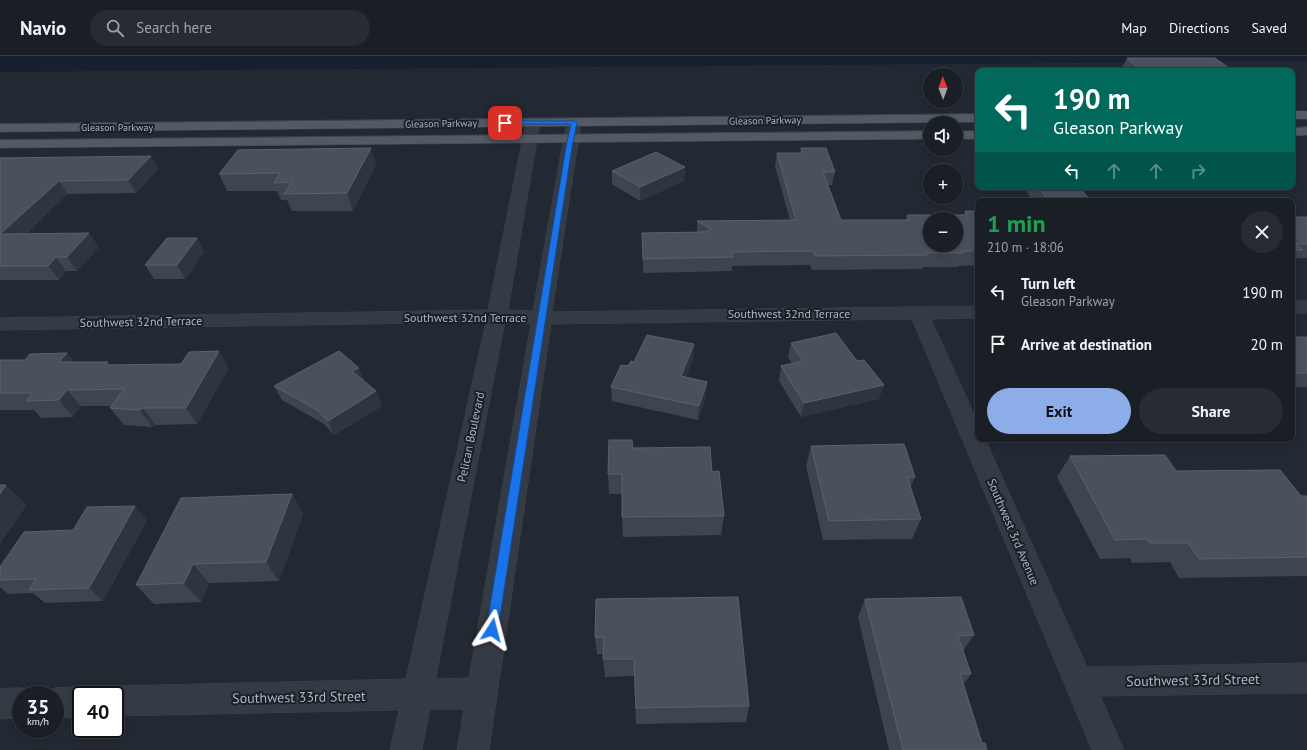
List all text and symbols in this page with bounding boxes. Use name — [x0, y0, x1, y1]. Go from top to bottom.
search box — [90, 10, 370, 46]
text: Navio — [20, 16, 66, 40]
icon: search — [104, 17, 126, 39]
text: Search here — [136, 18, 212, 37]
text: Map — [1121, 19, 1147, 37]
text: Directions — [1169, 19, 1229, 37]
text: Saved — [1251, 19, 1287, 37]
north arrow — [923, 68, 963, 108]
map controls — [923, 68, 963, 252]
text: 190 m — [1053, 80, 1130, 117]
icon: left — [987, 84, 1039, 136]
pin — [488, 106, 522, 140]
icon: arrive — [494, 112, 516, 134]
street label: Gleason Parkway — [729, 113, 802, 128]
street label: Gleason Parkway — [405, 116, 478, 131]
button: sound — [923, 116, 963, 156]
text: Gleason Parkway — [1053, 116, 1183, 139]
street label: Gleason Parkway — [81, 121, 153, 134]
icon: left — [1061, 160, 1083, 182]
icon: ahead — [1103, 160, 1125, 182]
icon: ahead — [1145, 160, 1167, 182]
icon: right — [1187, 160, 1209, 182]
button: + — [923, 164, 963, 204]
text: 1 min — [987, 208, 1046, 239]
button: close — [1241, 211, 1283, 253]
button: − — [923, 212, 963, 252]
text: 210 m · 18:06 — [987, 239, 1064, 256]
text: Turn left — [1021, 274, 1075, 293]
icon: left — [987, 281, 1009, 303]
text: 190 m — [1242, 283, 1283, 302]
text: Gleason Parkway — [1021, 293, 1115, 310]
street label: Southwest 32nd Terrace — [728, 306, 850, 321]
street label: Southwest 32nd Terrace — [404, 310, 526, 325]
street label: Southwest 32nd Terrace — [80, 313, 202, 330]
icon: arrive — [987, 333, 1009, 355]
text: Arrive at destination — [1021, 335, 1152, 354]
text: 20 m — [1250, 335, 1283, 354]
button: Exit — [987, 388, 1131, 434]
button: Share — [1139, 388, 1283, 434]
street label: Pelican Boulevard — [454, 390, 487, 483]
street label: Southwest 3rd Avenue — [984, 476, 1043, 587]
position arrow — [471, 609, 513, 651]
street label: Southwest 33rd Street — [1126, 670, 1260, 690]
speed limit sign: 40 — [72, 686, 124, 738]
street label: Southwest 33rd Street — [232, 687, 366, 707]
text: 35 — [27, 694, 49, 720]
text: km/h — [27, 715, 49, 728]

